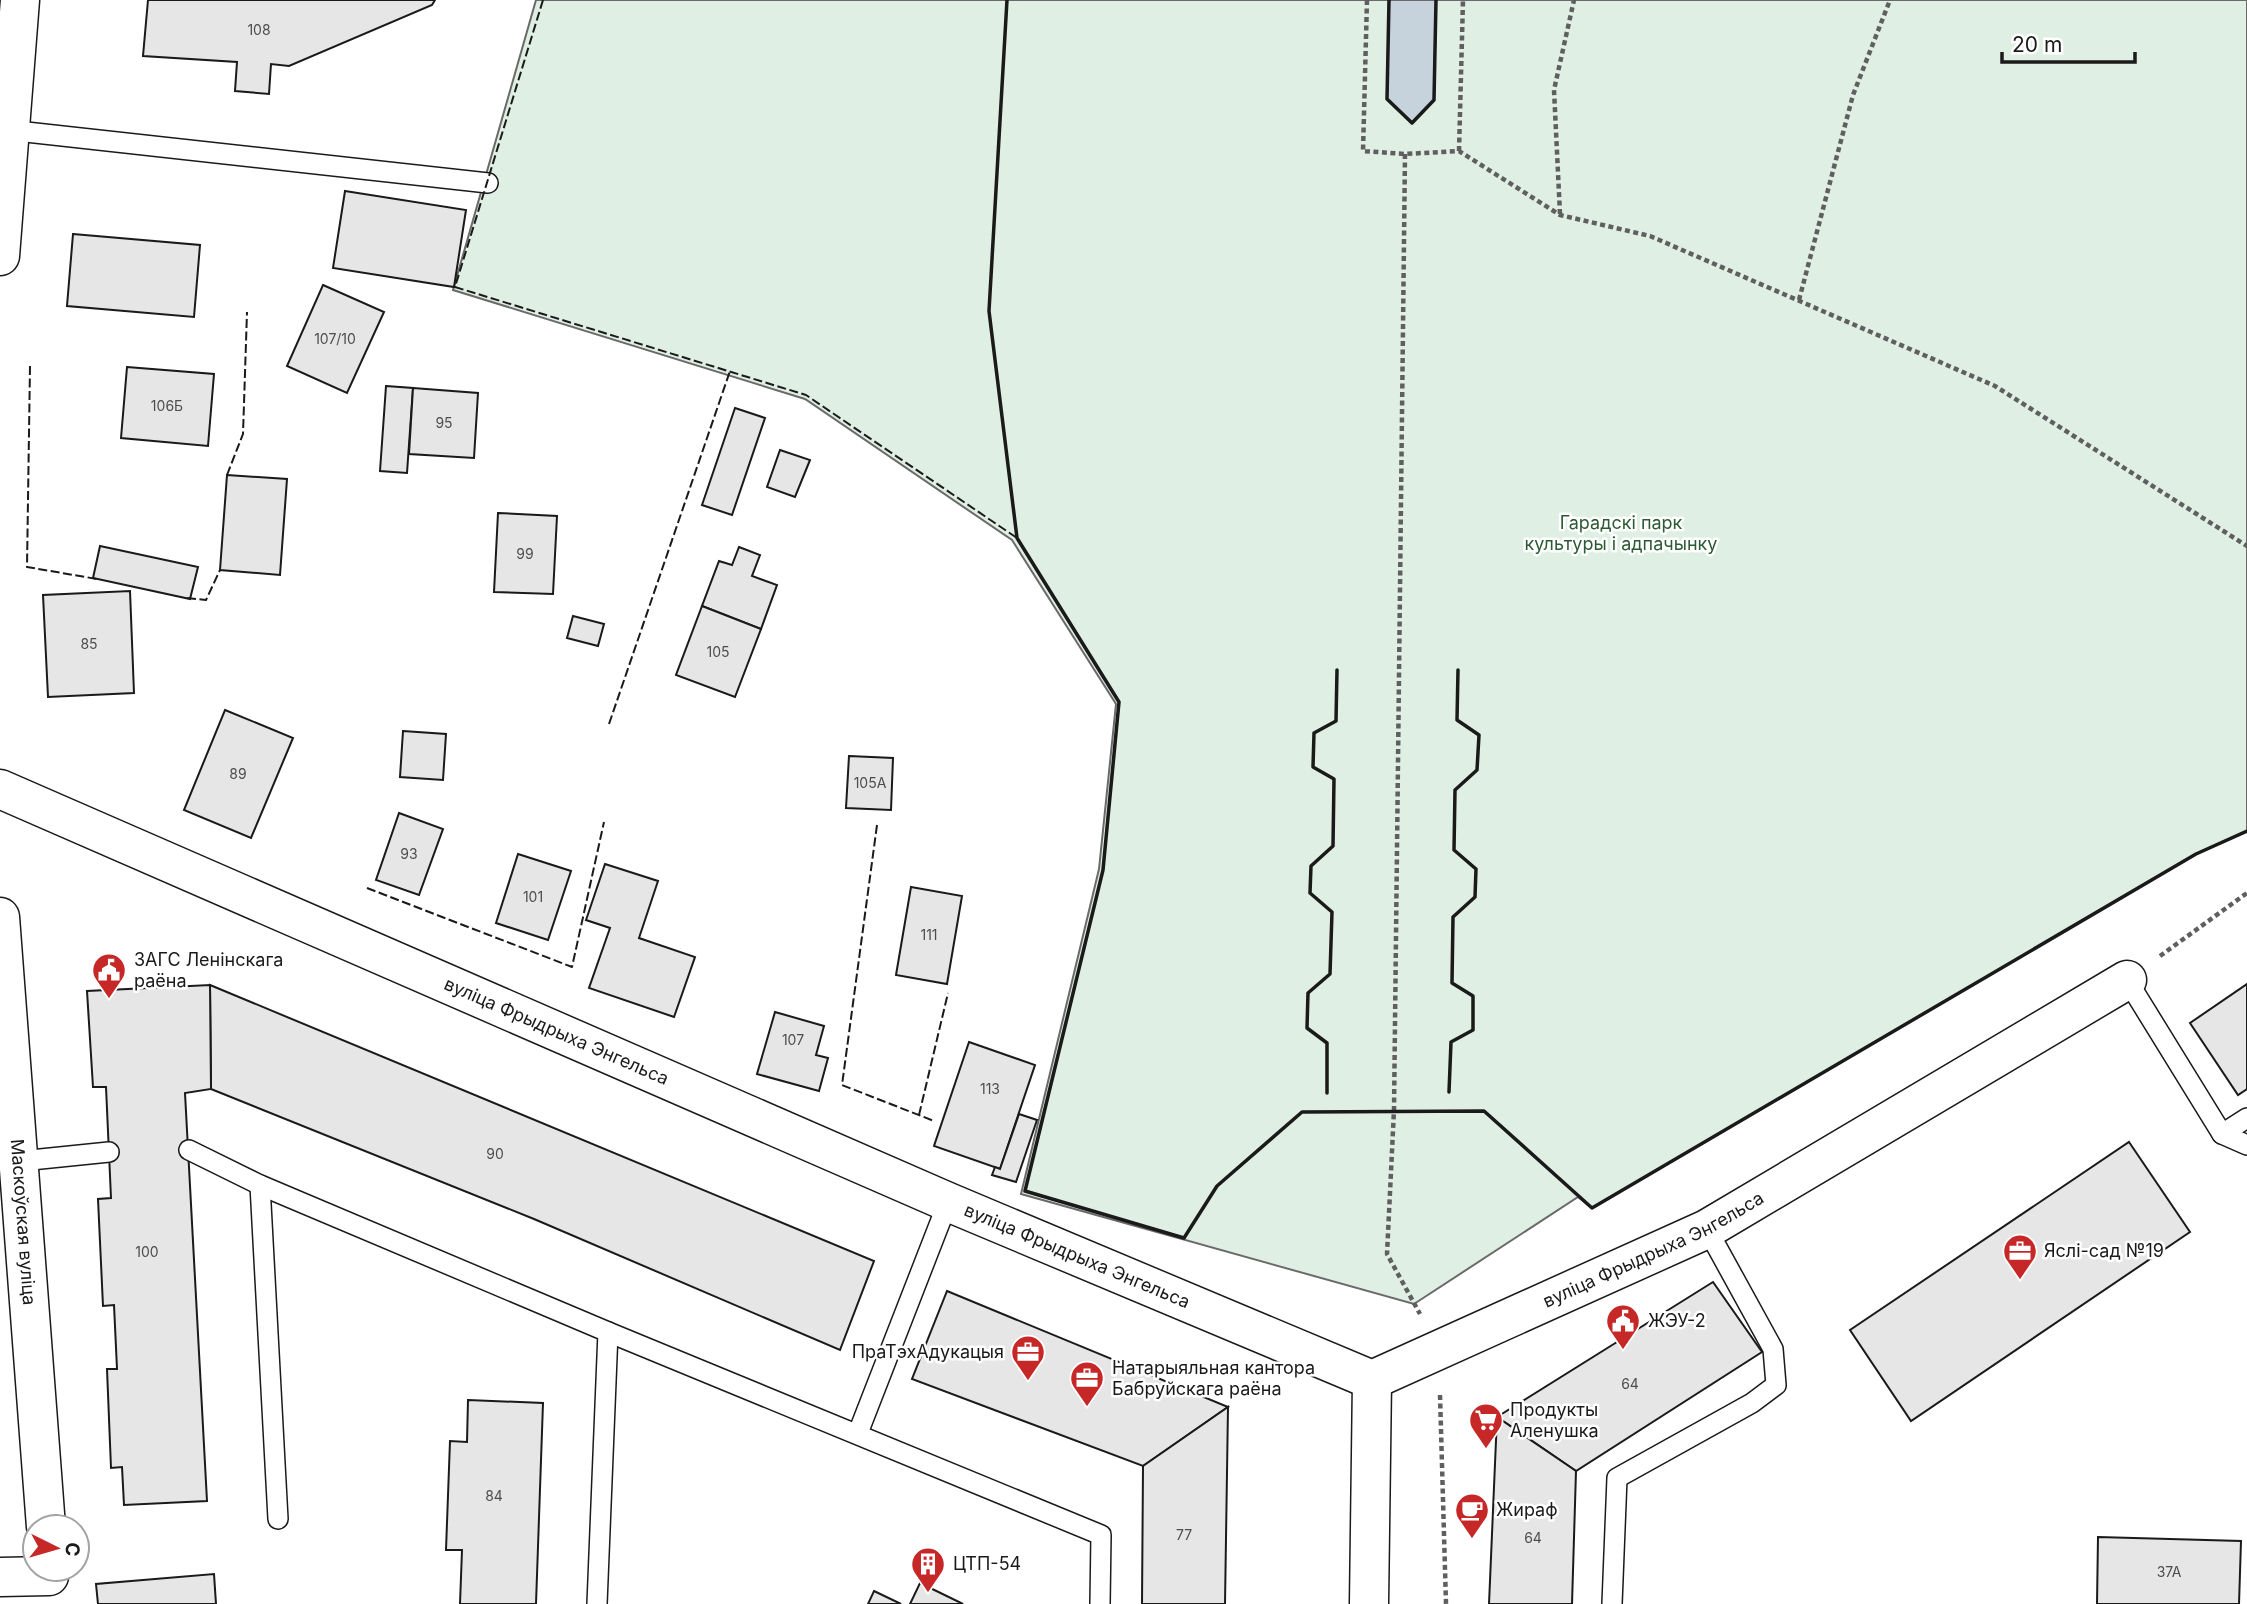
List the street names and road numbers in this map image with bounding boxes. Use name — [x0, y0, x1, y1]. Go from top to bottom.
street label: вуліца Фрыдрыха Энгельса — [441, 973, 672, 1089]
street label: Маскоўская вуліца — [7, 1138, 40, 1306]
street label: вуліца Фрыдрыха Энгельса — [1540, 1187, 1767, 1312]
street label: вуліца Фрыдрыха Энгельса — [961, 1199, 1193, 1312]

